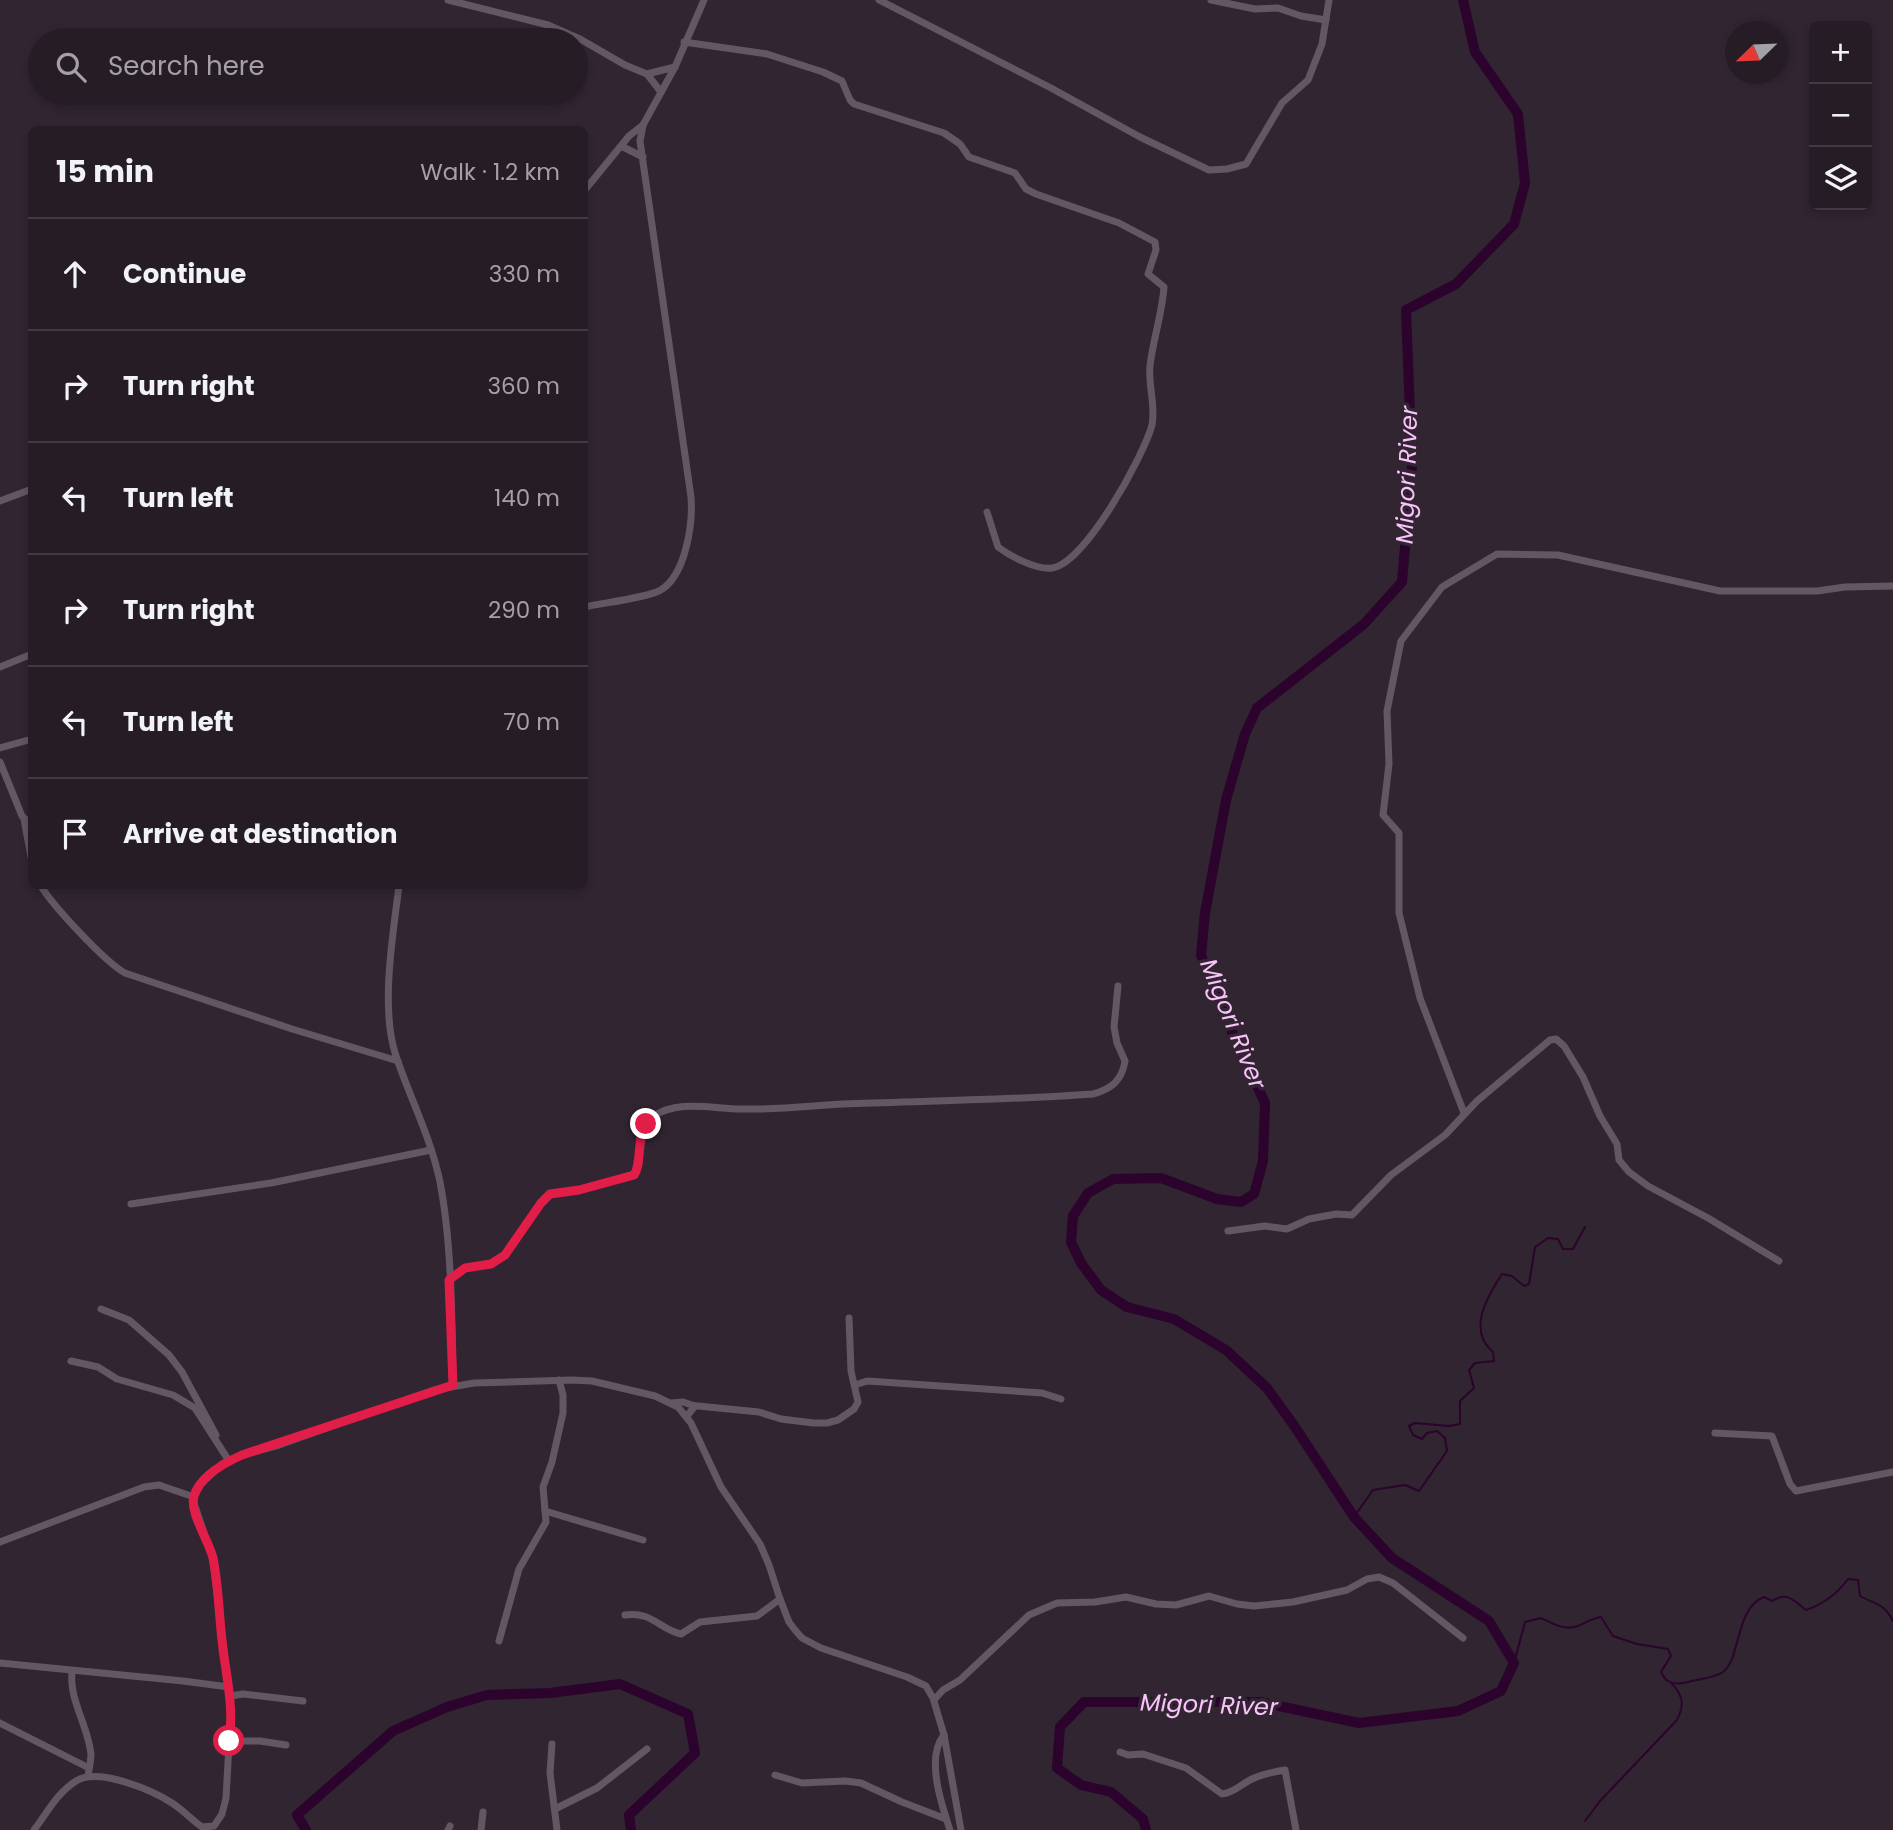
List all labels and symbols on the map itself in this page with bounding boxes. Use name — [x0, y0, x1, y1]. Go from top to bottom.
north arrow — [1725, 21, 1788, 84]
water label: Migori River — [1388, 404, 1425, 544]
water label: Migori River — [1192, 954, 1275, 1095]
route end — [630, 1108, 661, 1139]
water label: Migori River — [1140, 1686, 1280, 1723]
route start — [213, 1725, 244, 1756]

